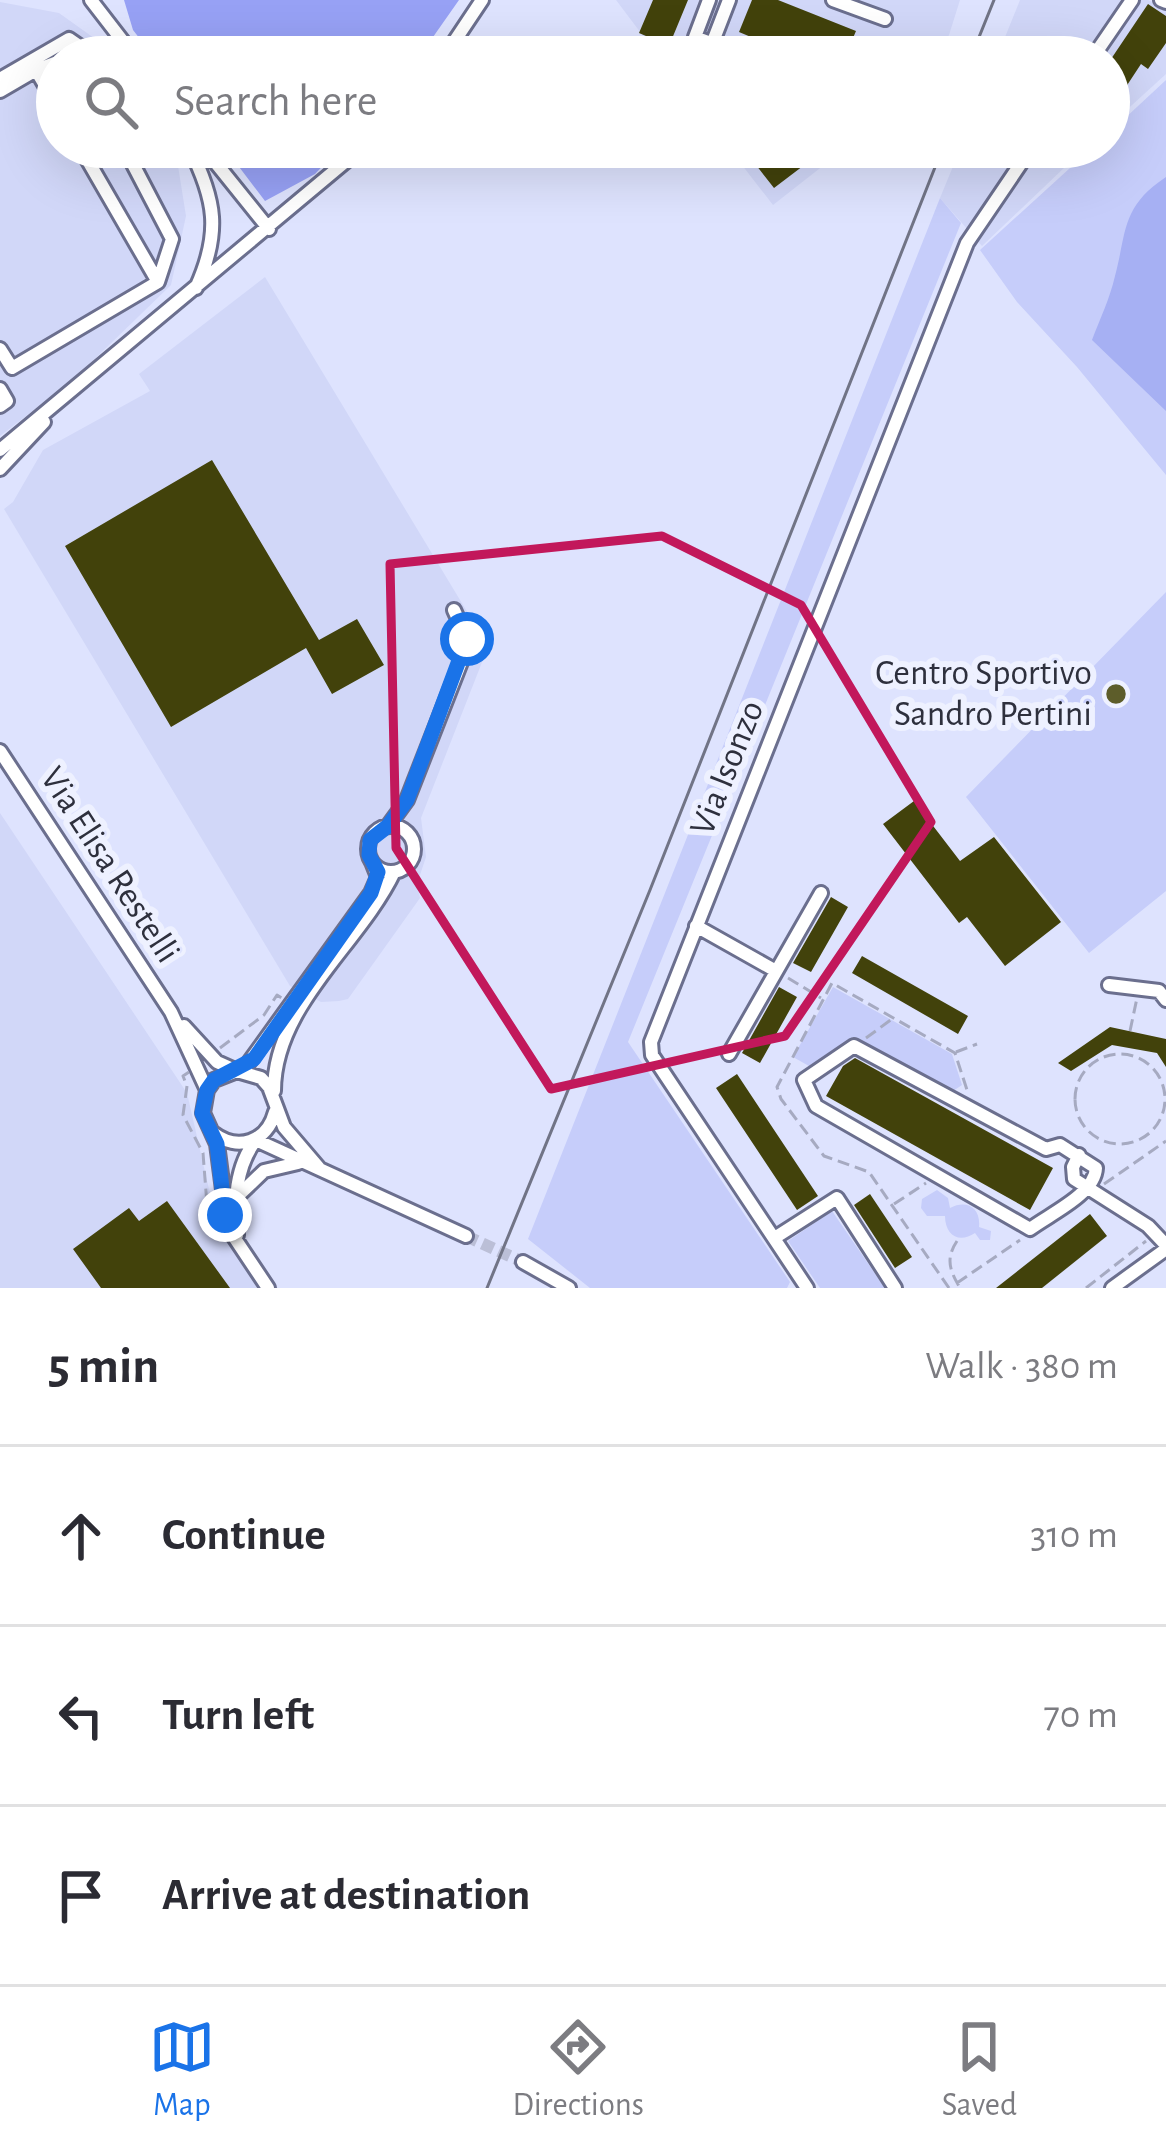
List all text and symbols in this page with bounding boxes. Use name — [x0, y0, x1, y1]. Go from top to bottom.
search box — [36, 36, 1130, 168]
icon: search — [78, 69, 144, 135]
text: Search here — [174, 79, 377, 124]
route start — [440, 612, 494, 666]
place label: Centro Sportivo Sandro Pertini — [875, 655, 1092, 732]
marker: Centro Sportivo Sandro Pertini — [1103, 681, 1129, 707]
street label: Via Isonzo — [684, 696, 770, 840]
street label: Via Elisa Restelli — [34, 761, 186, 969]
route end — [198, 1188, 252, 1242]
text: 5 min — [48, 1341, 159, 1392]
text: Walk · 380 m — [925, 1347, 1118, 1386]
icon: ahead — [48, 1503, 114, 1569]
text: Continue — [162, 1513, 326, 1558]
text: 310 m — [1030, 1516, 1118, 1555]
icon: left — [48, 1683, 114, 1749]
text: Turn left — [162, 1693, 314, 1738]
text: 70 m — [1044, 1696, 1118, 1735]
icon: arrive — [48, 1863, 114, 1929]
text: Arrive at destination — [162, 1873, 530, 1918]
tab: Map — [149, 2014, 215, 2126]
tab: Directions — [512, 2014, 644, 2126]
tab: Saved — [942, 2014, 1017, 2126]

